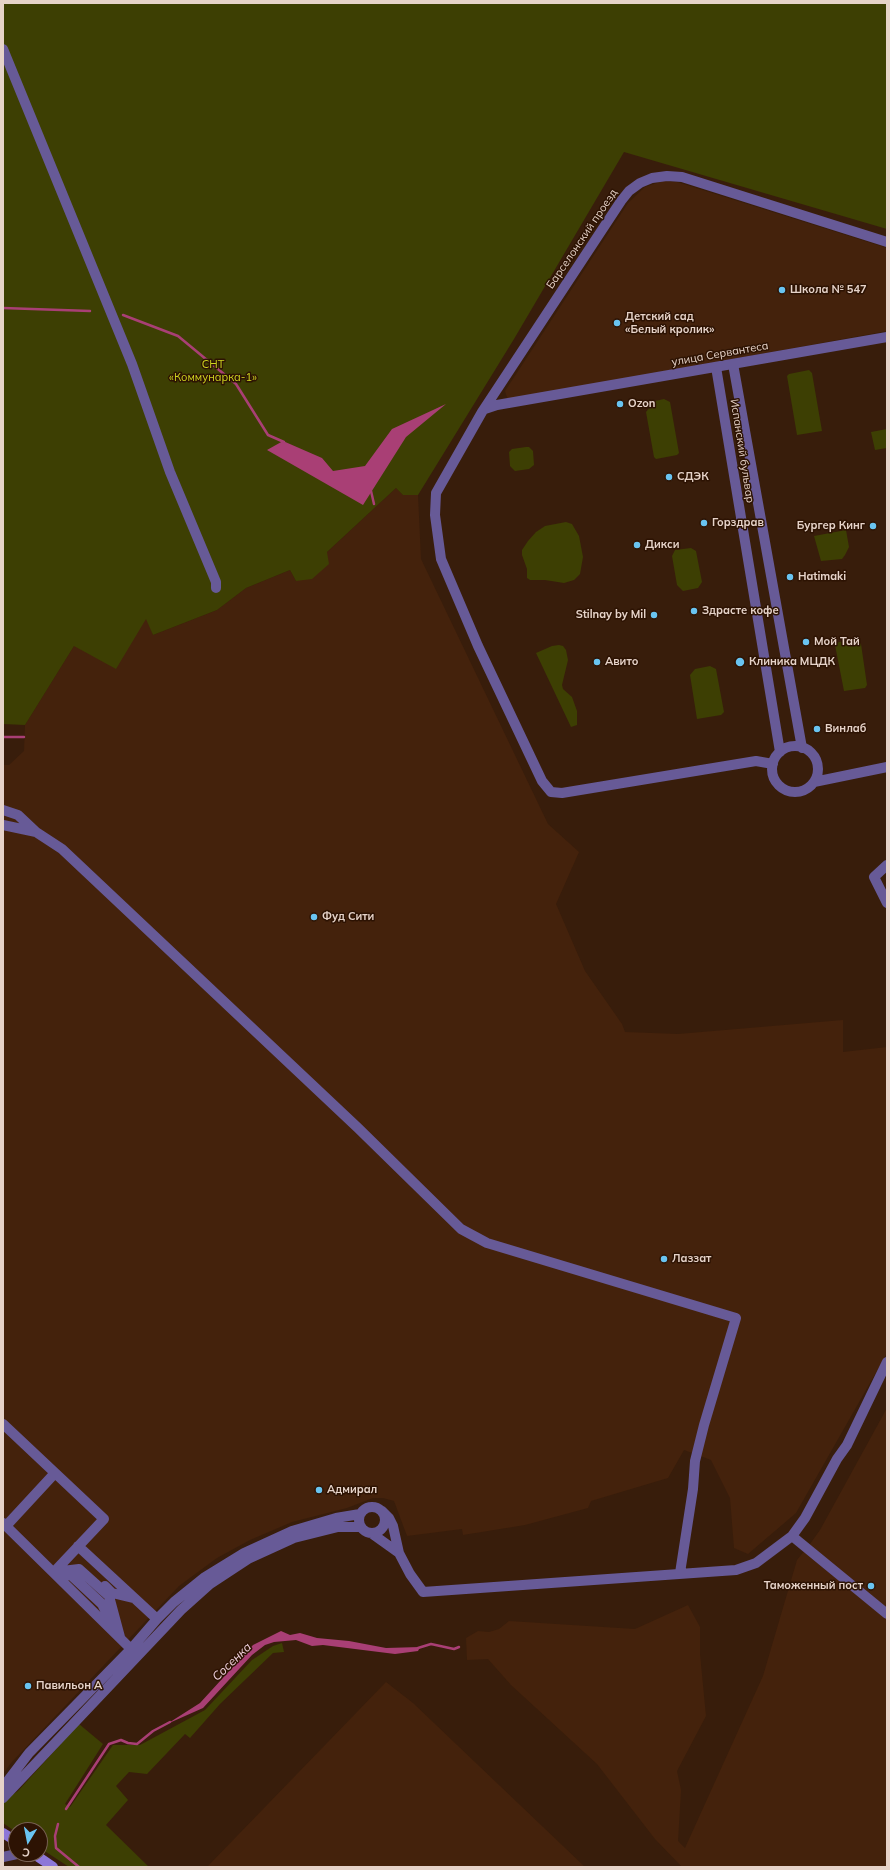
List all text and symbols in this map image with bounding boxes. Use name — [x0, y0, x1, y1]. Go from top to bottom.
street label: Барселонский проезд — [544, 187, 620, 291]
place label: Школа № 547 — [790, 283, 867, 297]
marker: Школа № 547 — [777, 285, 787, 295]
place label: Детский сад «Белый кролик» — [625, 310, 714, 336]
marker: Детский сад «Белый кролик» — [612, 318, 622, 328]
street label: улица Сервантеса — [671, 339, 769, 369]
park label: СНТ «Коммунарка-1» — [169, 358, 257, 384]
place label: Ozon — [628, 397, 655, 411]
street label: Испанский бульвар — [727, 398, 757, 504]
marker: Ozon — [615, 399, 625, 409]
place label: СДЭК — [677, 470, 709, 484]
marker: СДЭК — [664, 472, 674, 482]
place label: Горздрав — [712, 516, 764, 530]
marker: Горздрав — [699, 518, 709, 528]
place label: Бургер Кинг — [797, 519, 865, 533]
marker: Бургер Кинг — [868, 521, 878, 531]
place label: Дикси — [645, 538, 680, 552]
marker: Дикси — [632, 540, 642, 550]
place label: Hatimaki — [798, 570, 846, 584]
marker: Hatimaki — [785, 572, 795, 582]
place label: Здрасте кофе — [702, 604, 779, 618]
marker: Здрасте кофе — [689, 606, 699, 616]
place label: Stilnay by Mil — [576, 608, 646, 622]
marker: Stilnay by Mil — [649, 610, 659, 620]
place label: Мой Тай — [814, 635, 860, 649]
marker: Мой Тай — [801, 637, 811, 647]
place label: Авито — [605, 655, 638, 669]
place label: Клиника МЦДК — [749, 655, 835, 669]
marker: Клиника МЦДК — [734, 656, 746, 668]
marker: Авито — [592, 657, 602, 667]
place label: Винлаб — [825, 722, 867, 736]
marker: Винлаб — [812, 724, 822, 734]
place label: Фуд Сити — [322, 910, 374, 924]
marker: Фуд Сити — [309, 912, 319, 922]
place label: Лаззат — [672, 1252, 711, 1266]
marker: Лаззат — [659, 1254, 669, 1264]
place label: Адмирал — [327, 1483, 377, 1497]
marker: Адмирал — [314, 1485, 324, 1495]
place label: Таможенный пост — [764, 1579, 863, 1593]
marker: Таможенный пост — [866, 1581, 876, 1591]
water label: Сосенка — [209, 1640, 255, 1684]
place label: Павильон А — [36, 1679, 102, 1693]
marker: Павильон А — [23, 1681, 33, 1691]
north arrow — [8, 1822, 48, 1862]
text: С — [21, 1845, 31, 1860]

